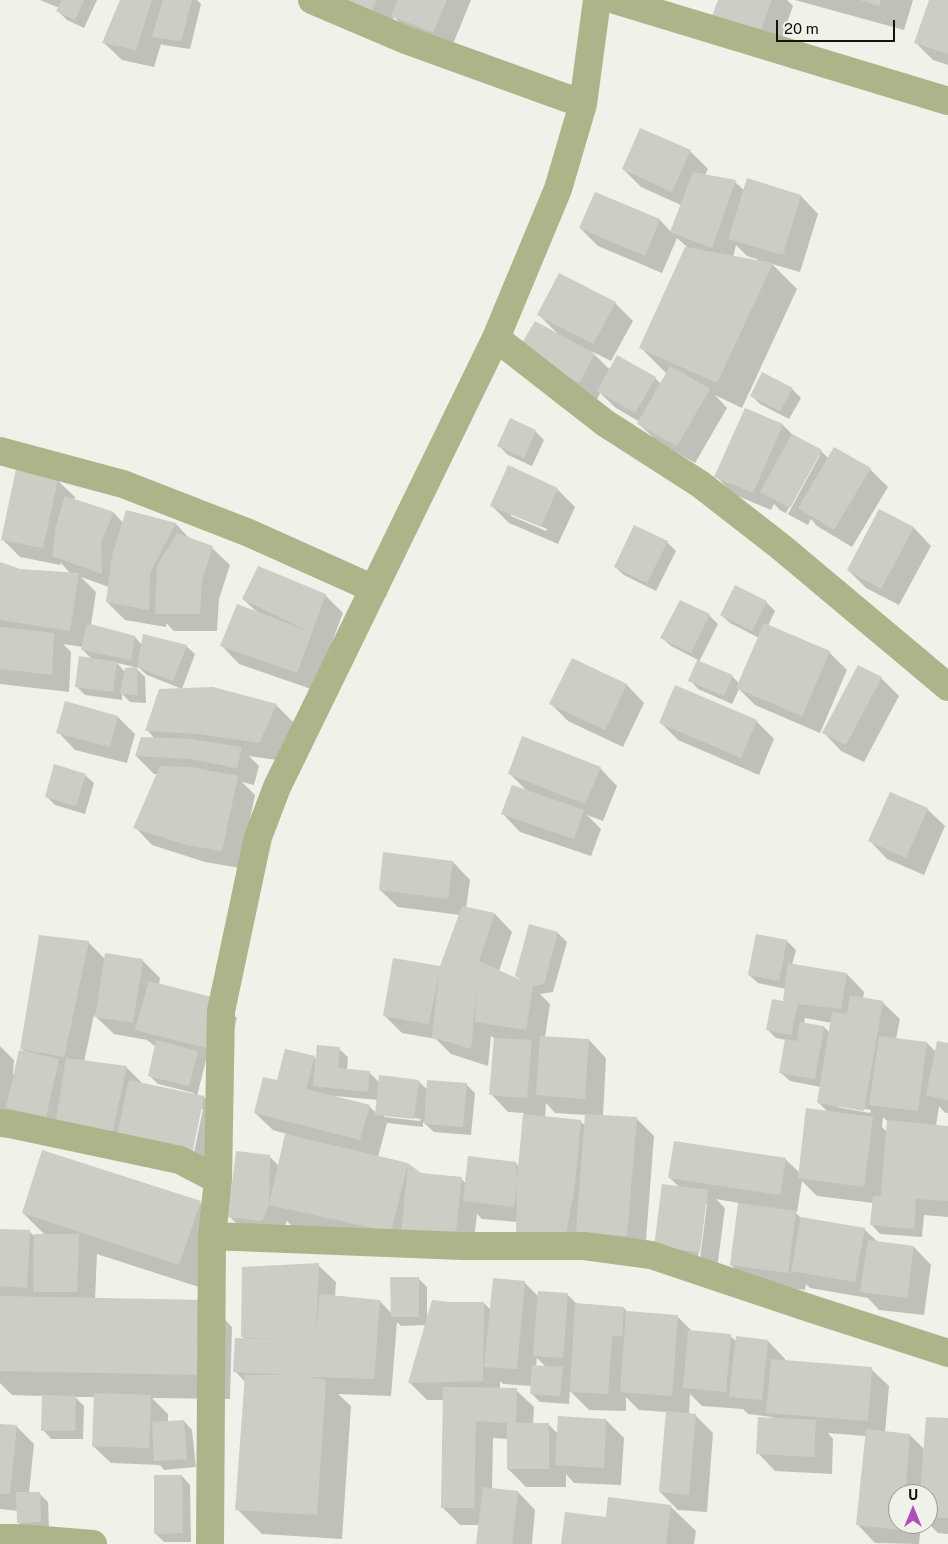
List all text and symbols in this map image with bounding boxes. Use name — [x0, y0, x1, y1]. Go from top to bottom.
scale bar — [778, 10, 897, 42]
text: 20 m — [784, 20, 819, 37]
north arrow — [888, 1484, 938, 1534]
text: U — [908, 1487, 918, 1503]

